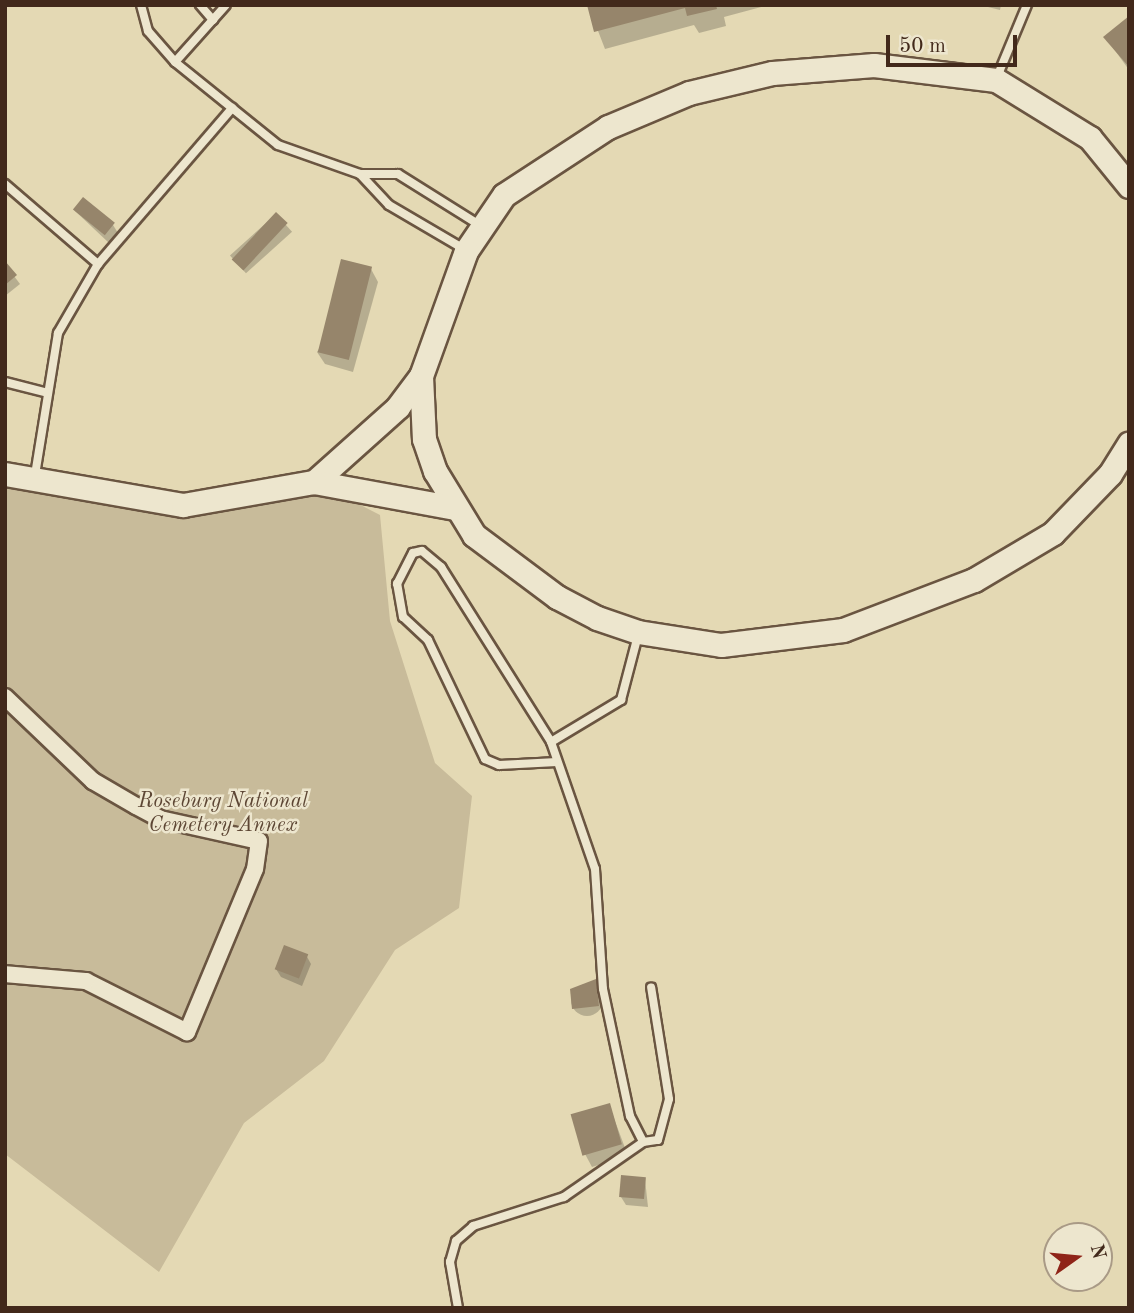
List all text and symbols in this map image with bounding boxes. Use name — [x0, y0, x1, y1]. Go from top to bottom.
scale bar — [889, 21, 1020, 65]
text: 50 m — [899, 36, 946, 57]
park label: Roseburg National Cemetery Annex — [138, 789, 308, 839]
north arrow — [1043, 1222, 1113, 1292]
text: N — [1086, 1242, 1108, 1261]

